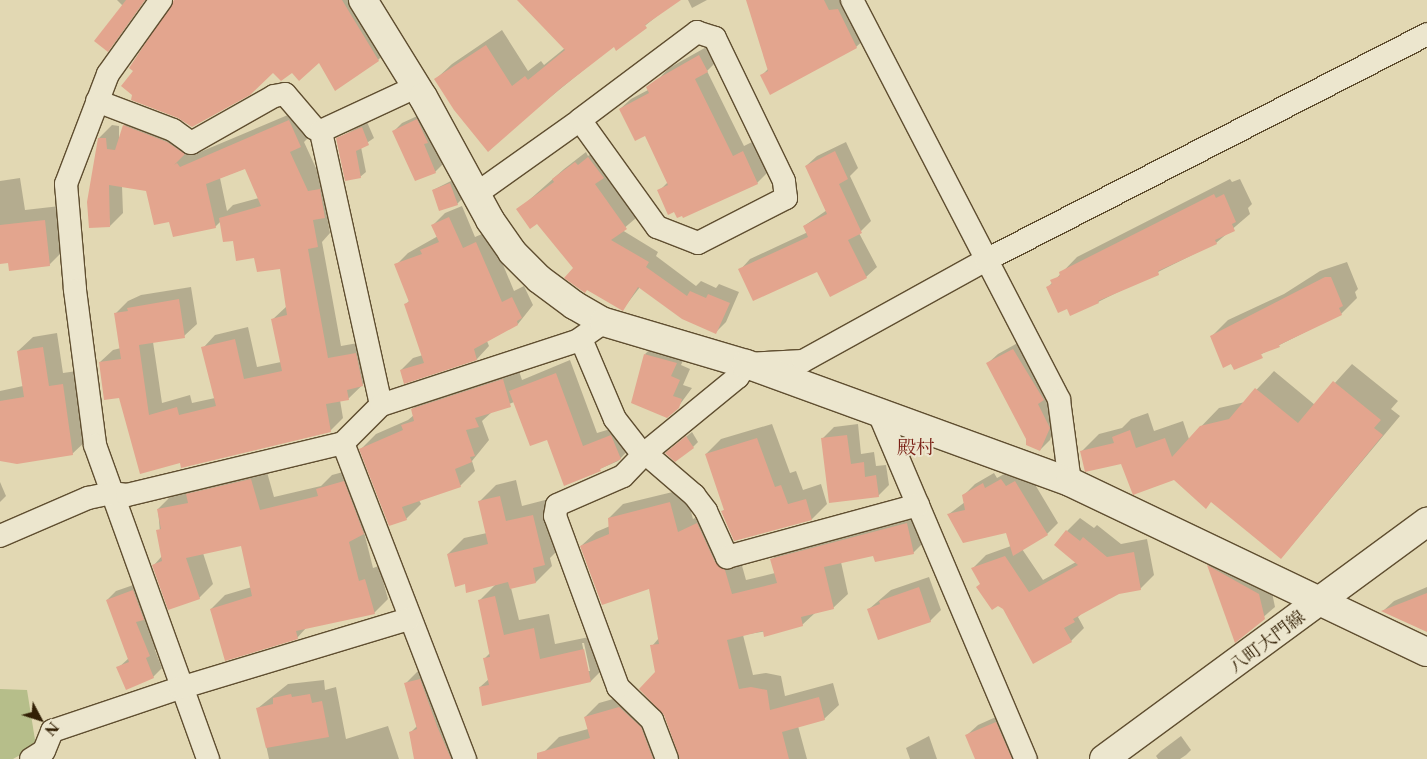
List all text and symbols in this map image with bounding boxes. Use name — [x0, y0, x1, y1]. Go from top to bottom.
district label: 殿村 — [897, 437, 935, 459]
street label: 八町大門線 — [1225, 606, 1309, 678]
north arrow — [15, 694, 65, 744]
text: N — [41, 718, 62, 739]

